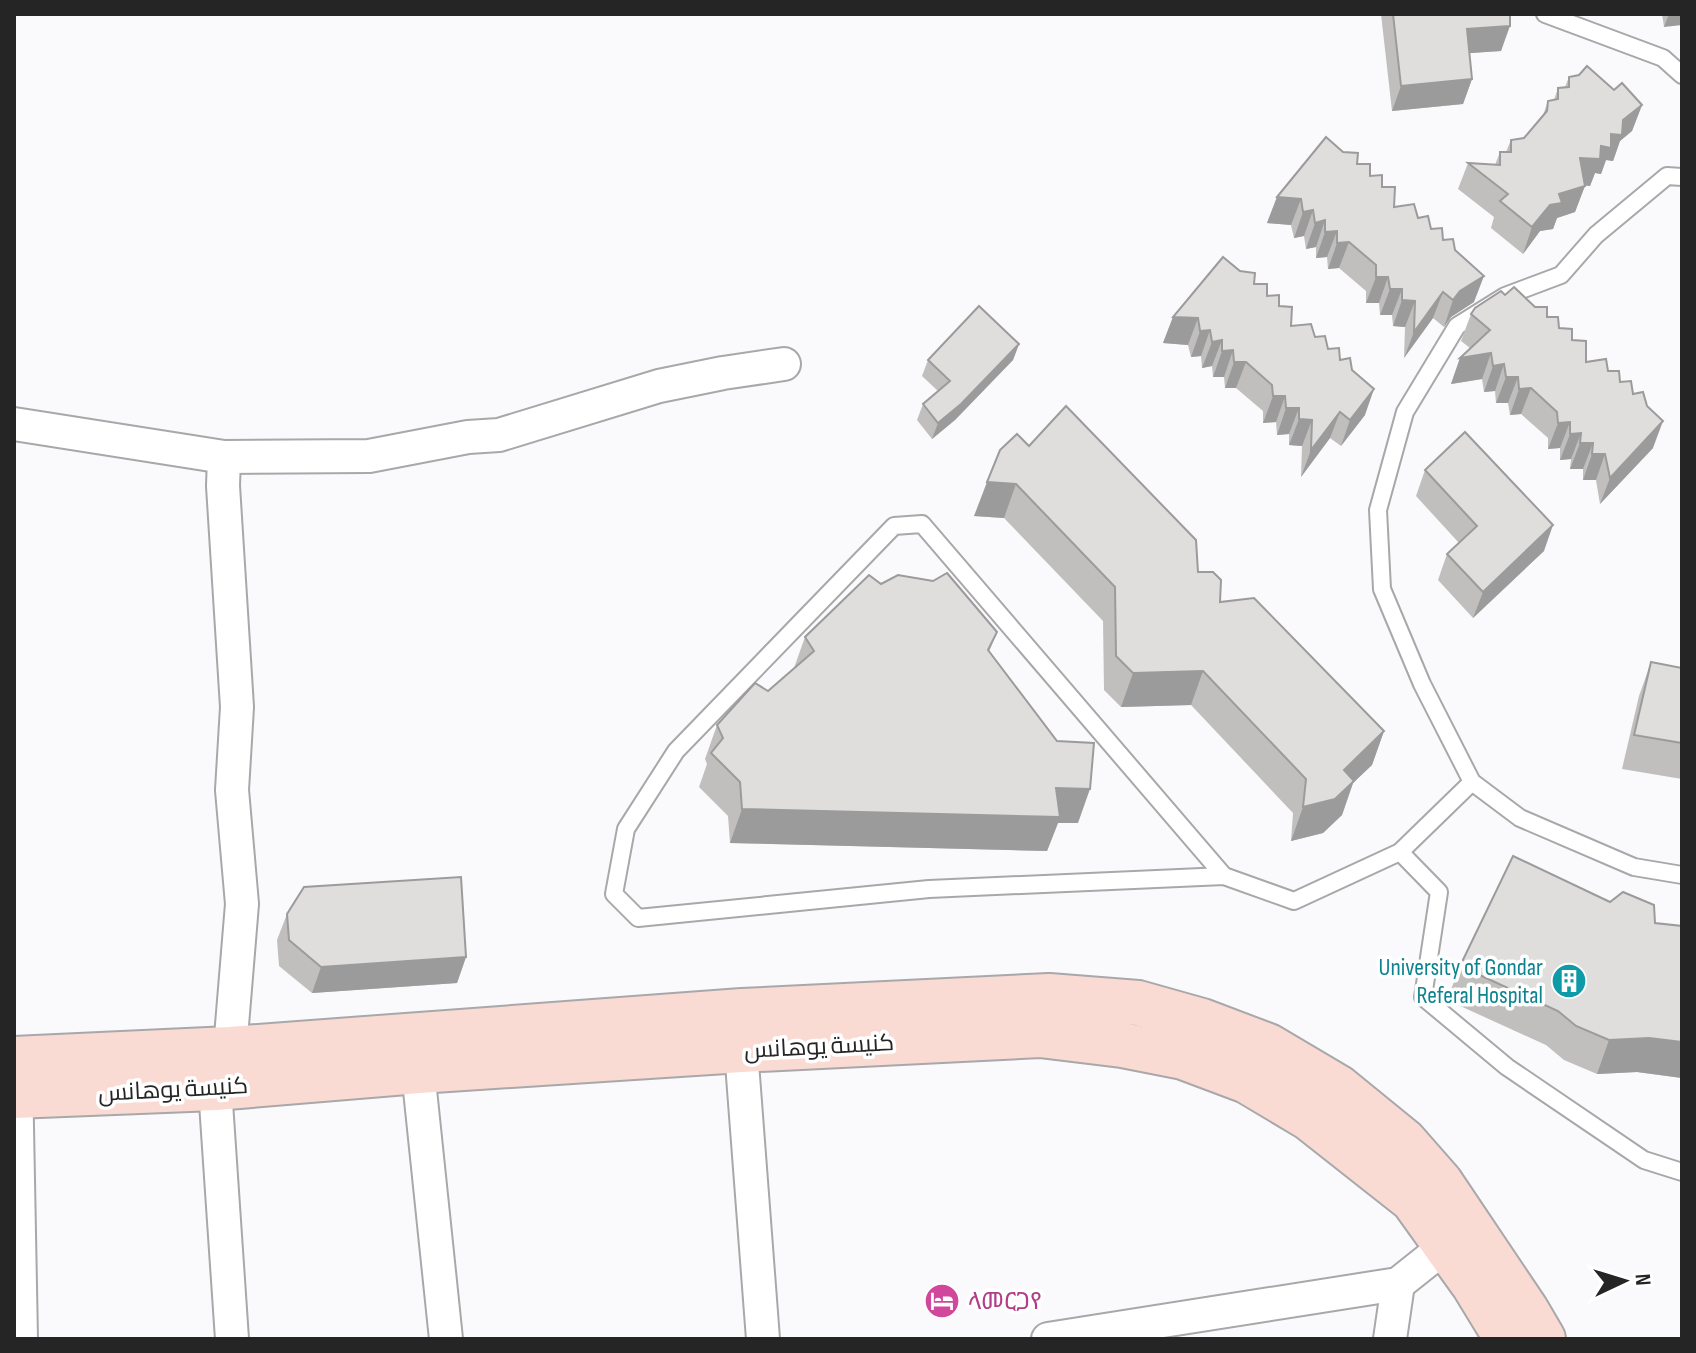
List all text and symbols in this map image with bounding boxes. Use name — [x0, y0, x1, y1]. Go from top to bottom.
place label: University of Gondar Referal Hospital — [1379, 953, 1543, 1010]
building icon: University of Gondar Referal Hospital — [1550, 962, 1588, 1000]
street label: كنيسة يوهانس — [743, 1028, 895, 1065]
street label: كنيسة يوهانس — [97, 1071, 249, 1108]
north arrow — [1584, 1241, 1664, 1321]
text: N — [1629, 1273, 1656, 1287]
hotel icon: ላመርጋየ — [923, 1282, 961, 1320]
place label: ላመርጋየ — [968, 1287, 1042, 1316]

